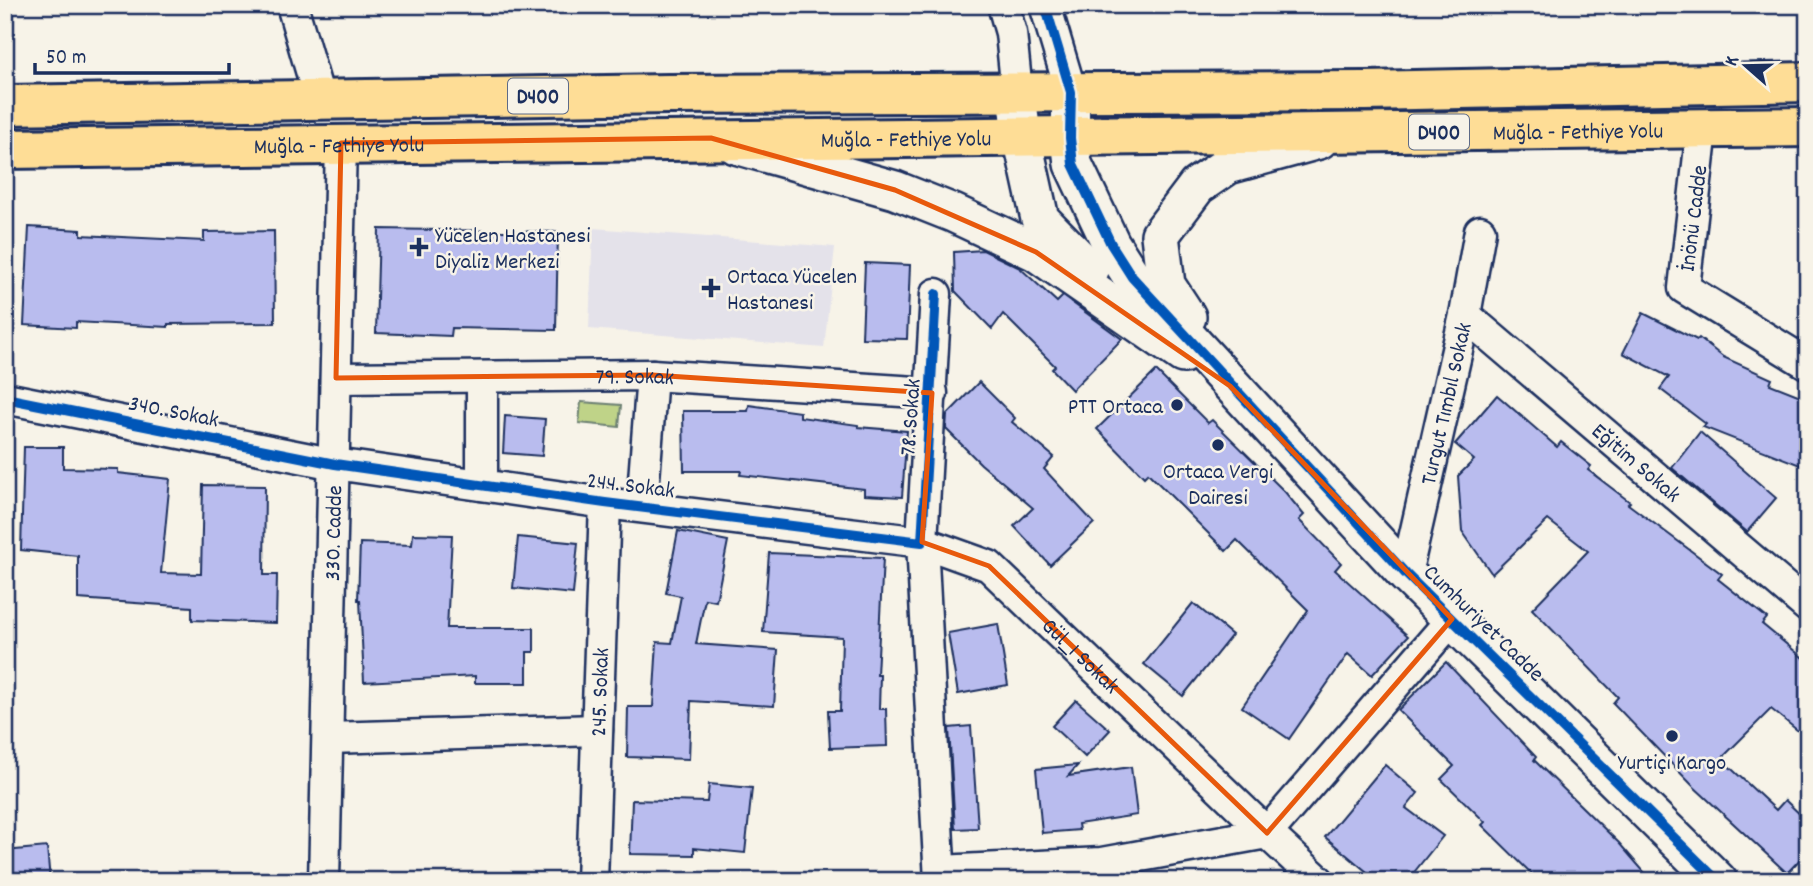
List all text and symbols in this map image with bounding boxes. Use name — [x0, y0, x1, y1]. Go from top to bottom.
scale bar — [35, 32, 229, 76]
north arrow — [1712, 32, 1782, 102]
text: 50 m — [46, 44, 86, 74]
text: K — [1719, 52, 1748, 70]
road number: D400 — [508, 78, 568, 114]
road number: D400 — [1409, 114, 1469, 150]
street label: Muğla - Fethiye Yolu — [1492, 116, 1664, 152]
street label: Muğla - Fethiye Yolu — [820, 124, 991, 159]
street label: Muğla - Fethiye Yolu — [253, 130, 425, 165]
street label: İnönü Cadde — [1673, 163, 1718, 274]
place label: Yücelen Hastanesi Diyaliz Merkezi — [435, 221, 590, 280]
marker: Yücelen Hastanesi Diyaliz Merkezi — [409, 237, 429, 257]
place label: Ortaca Yücelen Hastanesi — [727, 262, 857, 321]
marker: Ortaca Yücelen Hastanesi — [701, 278, 721, 298]
street label: Turgut Tımbıl Sokak — [1414, 320, 1483, 489]
street label: 79. Sokak — [596, 362, 675, 396]
street label: 78. Sokak — [893, 378, 932, 457]
street label: 340. Sokak — [125, 389, 221, 438]
place label: PTT Ortaca — [1068, 392, 1164, 425]
marker: PTT Ortaca — [1169, 397, 1185, 413]
street label: Eğitim Sokak — [1583, 416, 1687, 512]
marker: Ortaca Vergi Dairesi — [1210, 437, 1226, 453]
place label: Ortaca Vergi Dairesi — [1163, 457, 1273, 516]
street label: 244. Sokak — [585, 466, 676, 509]
street label: 330. Cadde — [318, 485, 353, 582]
street label: Cumhuriyet Cadde — [1415, 558, 1551, 691]
street label: Gül_1 Sokak — [1032, 612, 1126, 703]
street label: 245. Sokak — [584, 647, 620, 737]
marker: Yurtiçi Kargo — [1664, 728, 1680, 744]
place label: Yurtiçi Kargo — [1618, 748, 1726, 781]

